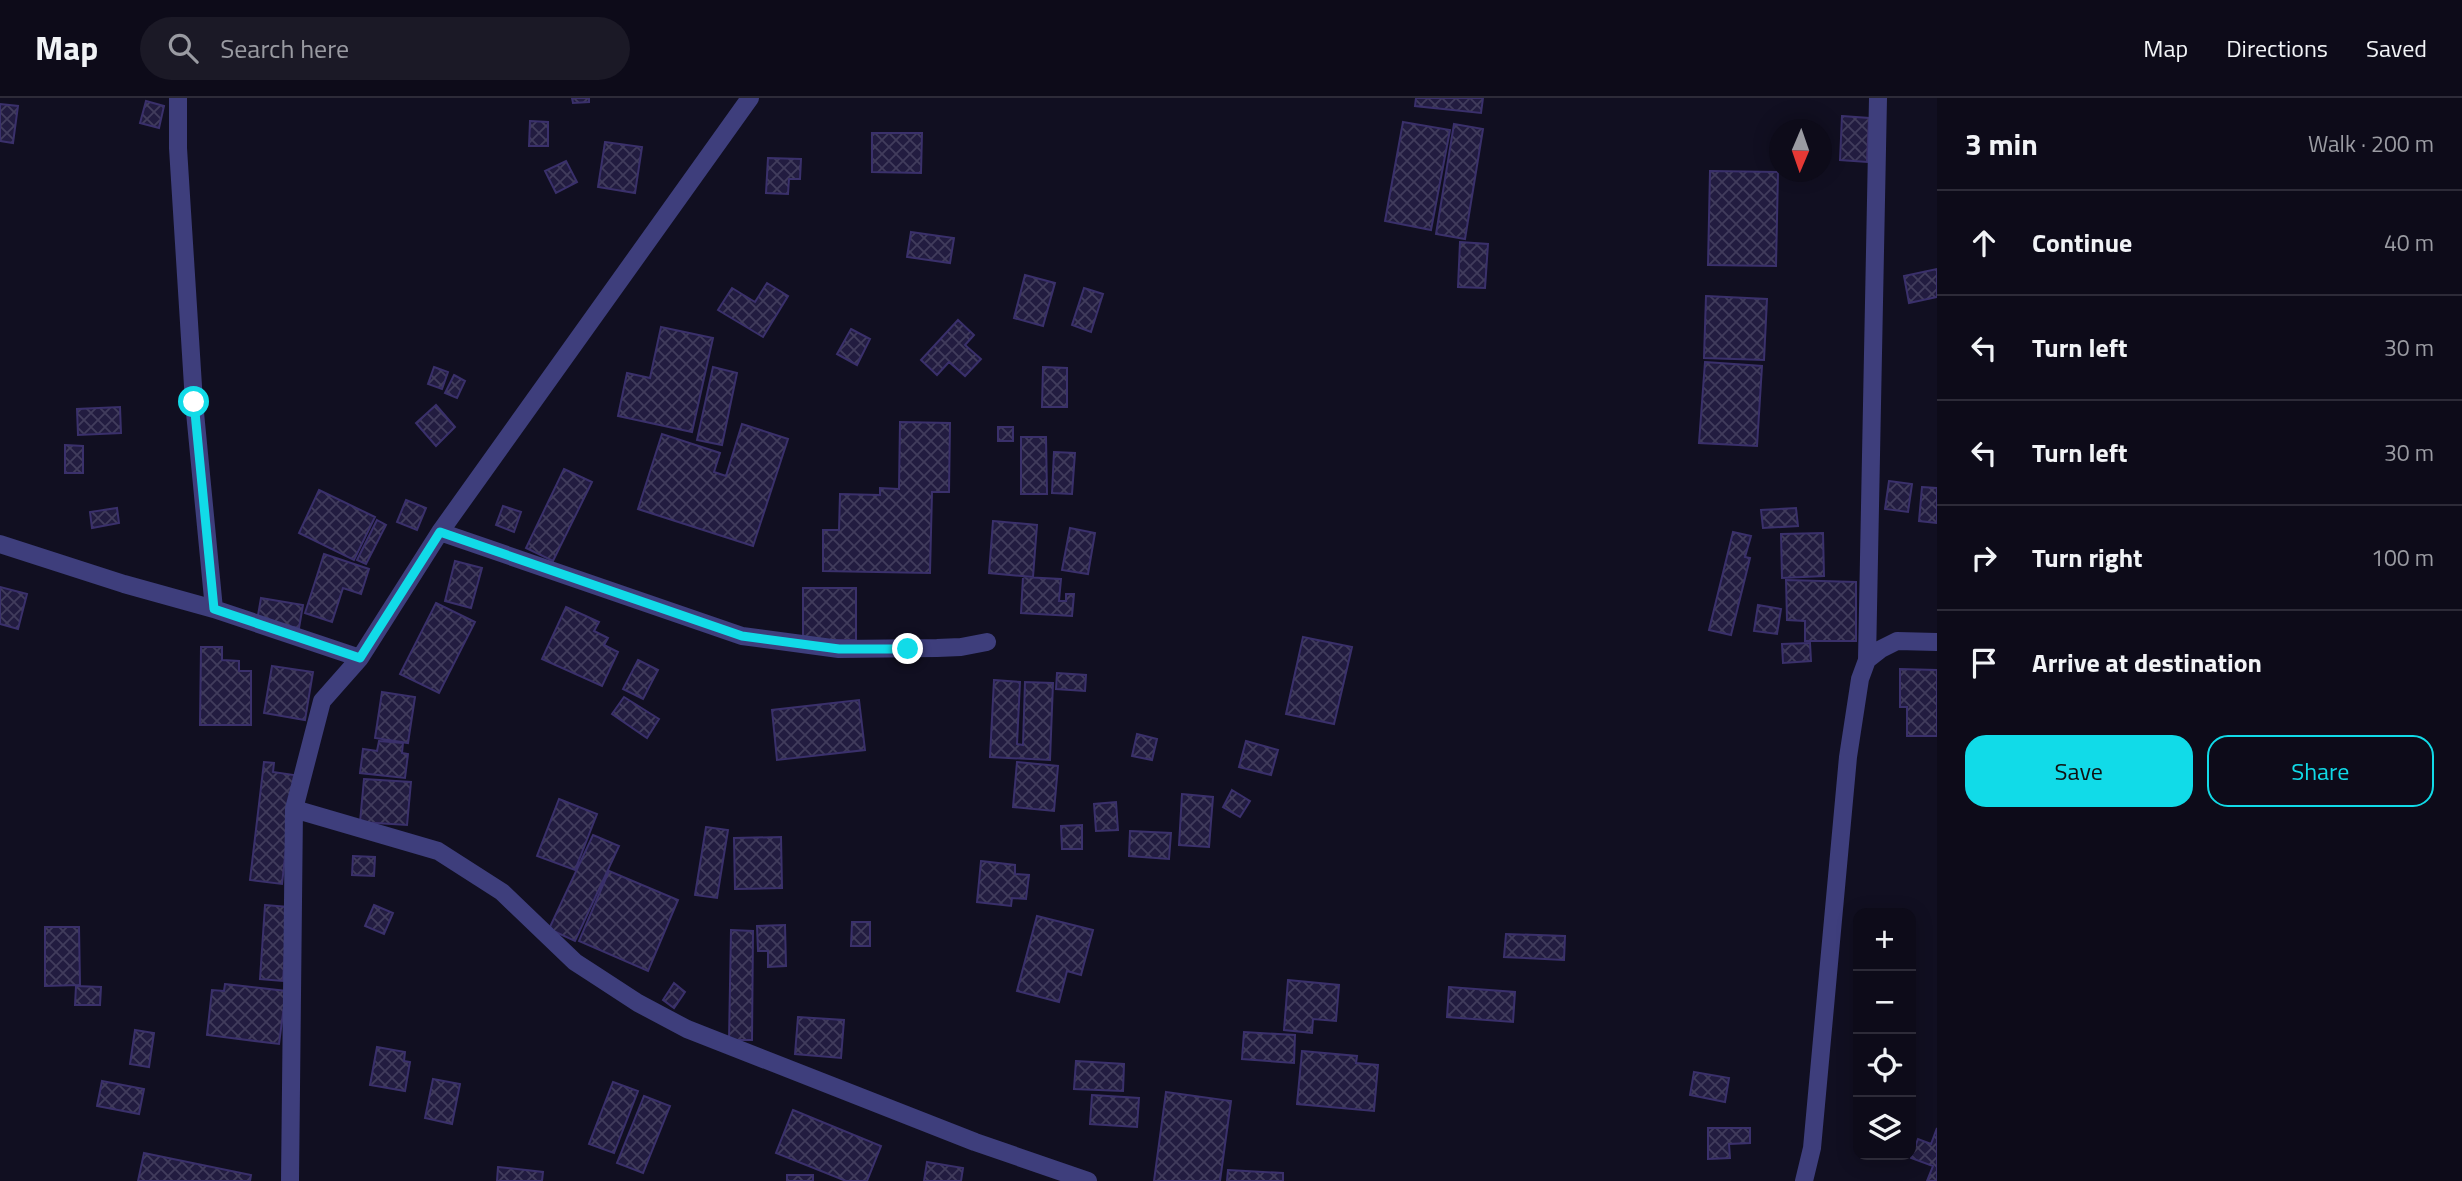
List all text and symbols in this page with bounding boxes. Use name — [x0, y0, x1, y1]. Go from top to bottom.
search box — [140, 17, 630, 80]
text: Map — [35, 23, 98, 73]
icon: search — [164, 29, 202, 67]
text: Search here — [220, 29, 349, 68]
text: Map — [2143, 30, 2188, 66]
text: Directions — [2226, 30, 2328, 66]
text: Saved — [2366, 30, 2427, 66]
north arrow — [1769, 119, 1832, 182]
text: 3 min — [1965, 121, 2038, 167]
text: Walk · 200 m — [2308, 126, 2434, 161]
text: Continue — [2032, 223, 2132, 262]
icon: ahead — [1965, 224, 2003, 262]
text: 40 m — [2384, 225, 2434, 260]
text: Turn left — [2032, 328, 2127, 367]
icon: left — [1965, 329, 2003, 367]
text: 30 m — [2384, 330, 2434, 365]
route start — [178, 386, 209, 417]
text: Turn left — [2032, 433, 2127, 472]
icon: left — [1965, 434, 2003, 472]
text: 30 m — [2384, 435, 2434, 470]
text: Turn right — [2032, 538, 2143, 577]
icon: right — [1965, 539, 2003, 577]
text: 100 m — [2371, 540, 2434, 575]
route end — [892, 633, 923, 664]
text: Arrive at destination — [2032, 643, 2262, 682]
icon: arrive — [1965, 644, 2003, 682]
button: Save — [1965, 735, 2193, 807]
button: Share — [2207, 735, 2434, 807]
map controls — [1853, 908, 1916, 1160]
button: + — [1853, 908, 1916, 971]
button: − — [1853, 971, 1916, 1034]
button: locate — [1853, 1034, 1916, 1097]
button: layers — [1853, 1097, 1916, 1160]

